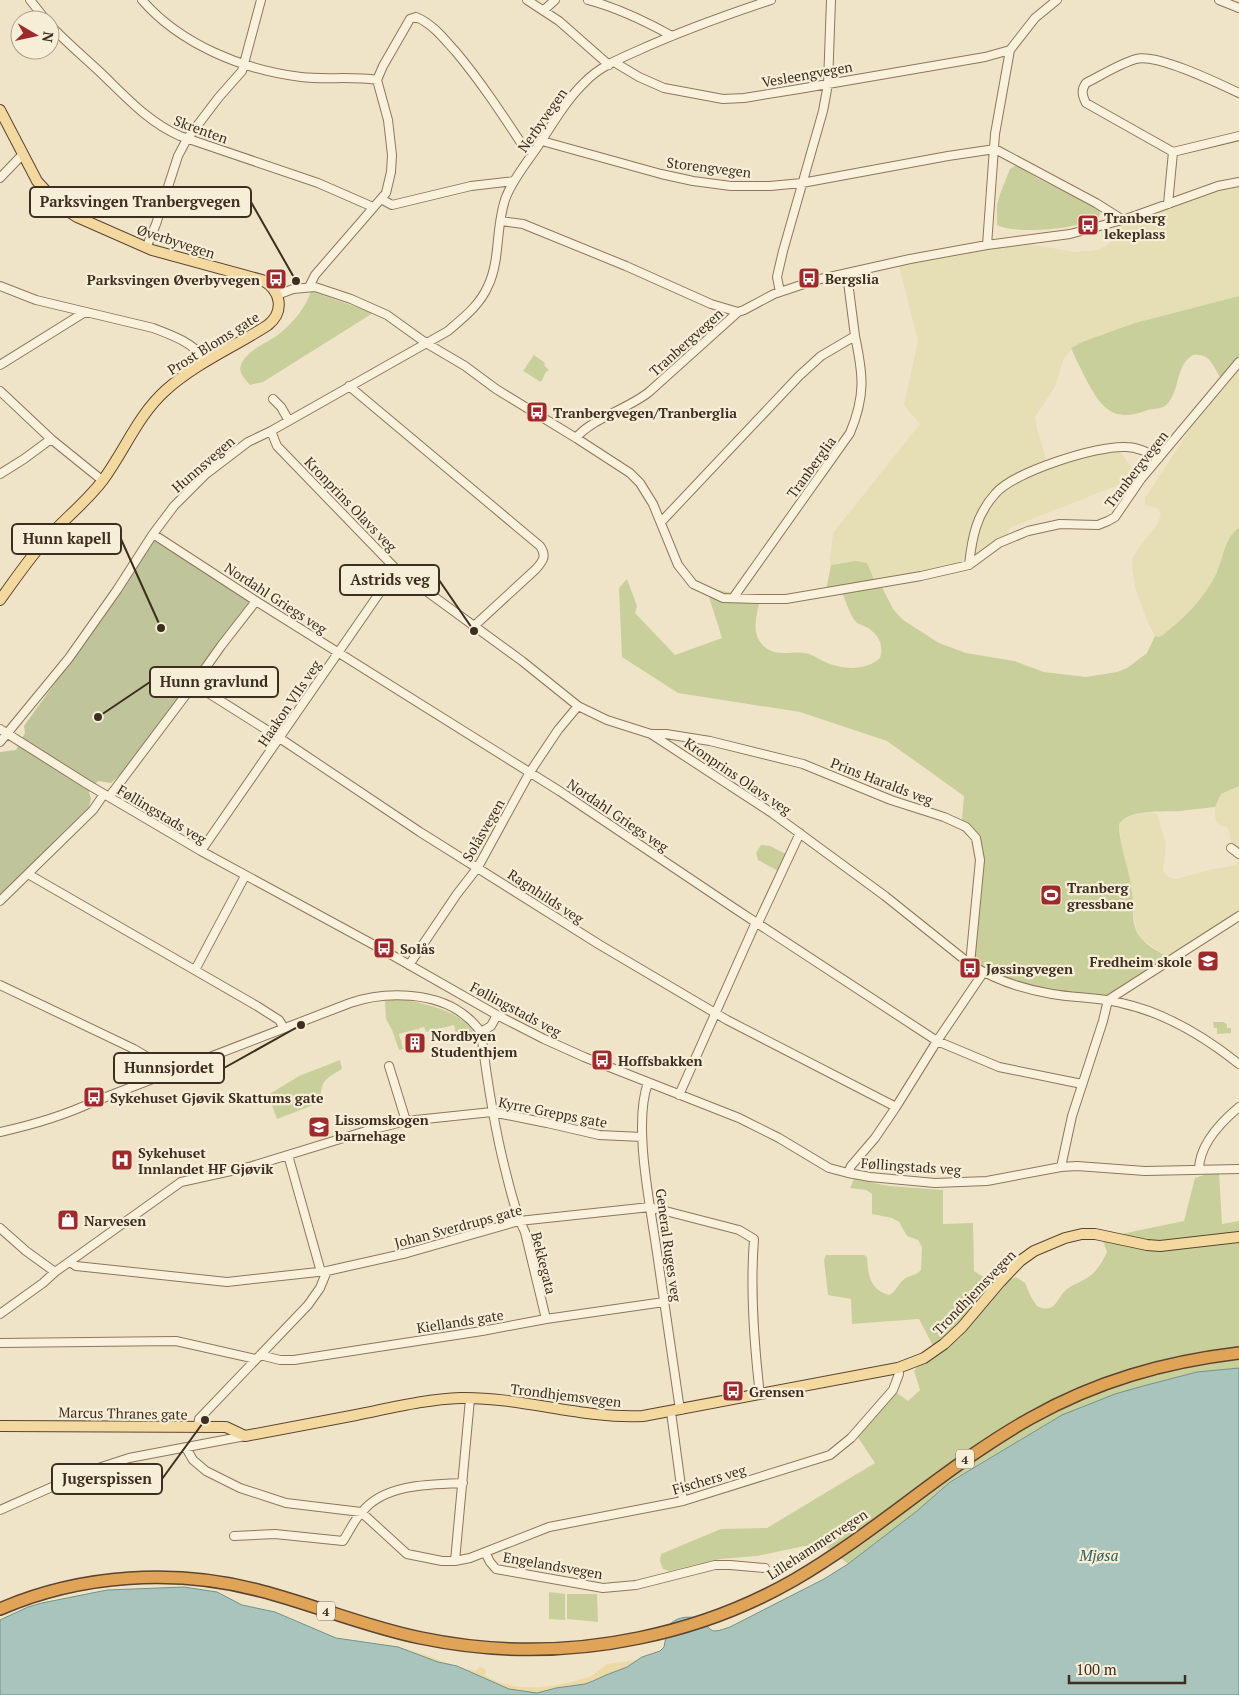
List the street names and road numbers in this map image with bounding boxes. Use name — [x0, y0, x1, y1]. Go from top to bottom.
street label: Vesleengvegen — [760, 57, 855, 91]
street label: Nerbyvegen — [513, 84, 571, 156]
street label: Skrenten — [171, 110, 231, 148]
street label: Storengvegen — [666, 152, 753, 182]
street label: Øverbyvegen — [134, 219, 218, 263]
street label: Tranbergvegen — [645, 303, 727, 380]
street label: Prost Bloms gate — [163, 307, 263, 379]
street label: Tranbergvegen — [1100, 426, 1173, 512]
street label: Hunnsvegen — [168, 431, 239, 497]
street label: Tranberglia — [782, 432, 840, 502]
street label: Kronprins Olavs veg — [301, 452, 402, 556]
street label: Nordahl Griegs veg — [221, 558, 331, 639]
street label: Haakon VIIs veg — [253, 655, 325, 750]
street label: Kronprins Olavs veg — [681, 733, 796, 819]
street label: Prins Haralds veg — [828, 753, 936, 809]
street label: Nordahl Griegs veg — [564, 774, 673, 856]
street label: Føllingstads veg — [114, 780, 211, 848]
street label: Solåsvegen — [457, 795, 509, 865]
street label: Ragnhilds veg — [504, 864, 588, 928]
street label: Føllingstads veg — [467, 977, 565, 1041]
street label: Kyrre Grepps gate — [497, 1092, 609, 1132]
street label: Føllingstads veg — [860, 1153, 962, 1179]
street label: General Ruges veg — [652, 1187, 686, 1303]
street label: Johan Sverdrups gate — [392, 1200, 524, 1252]
street label: Bekkegata — [527, 1230, 561, 1296]
street label: Trondhjemsvegen — [928, 1245, 1020, 1339]
street label: Kiellands gate — [415, 1305, 505, 1337]
street label: Trondhjemsvegen — [510, 1379, 623, 1411]
street label: Marcus Thranes gate — [58, 1402, 188, 1424]
road number: 4 — [956, 1450, 974, 1468]
street label: Fischers veg — [670, 1459, 749, 1499]
street label: Lillehammervegen — [763, 1504, 871, 1584]
street label: Engelandsvegen — [502, 1547, 605, 1583]
road number: 4 — [317, 1602, 335, 1620]

